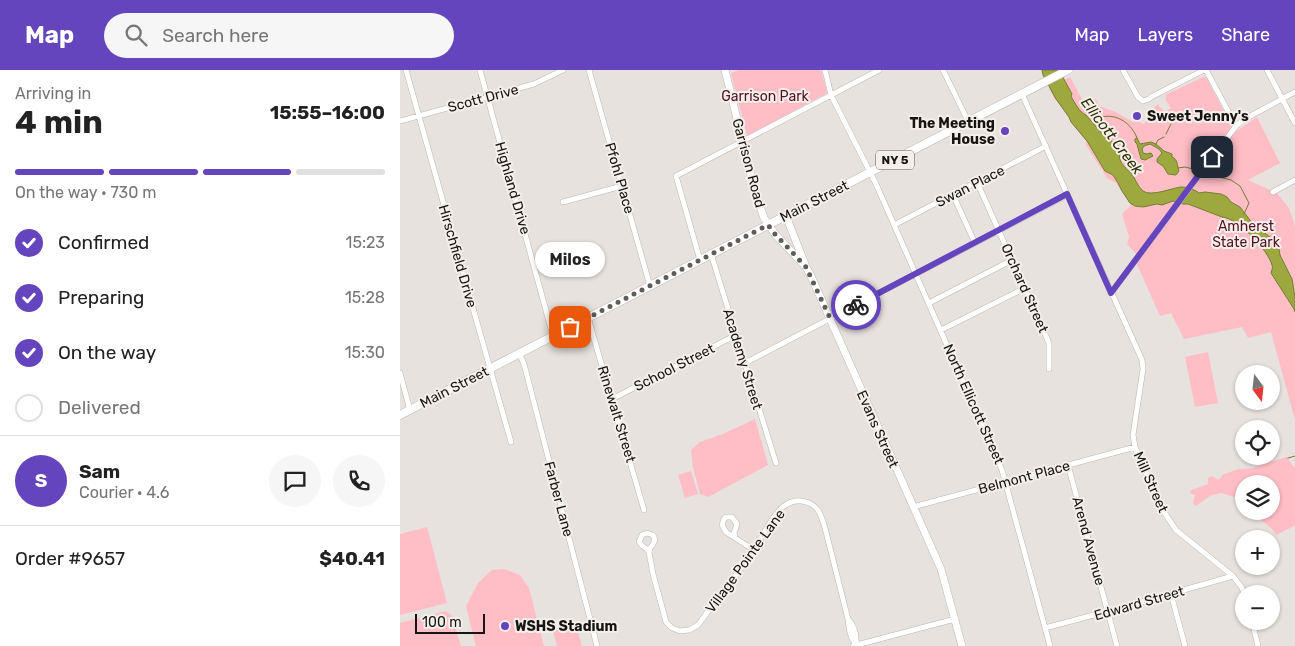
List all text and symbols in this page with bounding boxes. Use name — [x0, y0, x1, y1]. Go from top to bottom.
search box — [104, 13, 454, 58]
text: Map — [25, 21, 74, 49]
icon: search — [122, 21, 150, 49]
text: Search here — [162, 24, 269, 47]
text: Map — [1075, 24, 1110, 46]
text: Layers — [1138, 24, 1193, 46]
text: Share — [1221, 24, 1270, 46]
street label: Scott Drive — [446, 81, 520, 116]
text: Arriving in — [15, 84, 91, 103]
park label: Garrison Park — [721, 88, 810, 105]
water label: Ellicott Creek — [1077, 94, 1147, 178]
text: 15:55–16:00 — [270, 101, 385, 124]
text: 4 min — [15, 103, 103, 141]
place label: Sweet Jenny's — [1147, 108, 1249, 125]
marker: Sweet Jenny's — [1131, 110, 1143, 122]
place label: The Meeting House — [909, 115, 995, 148]
street label: Garrison Road — [728, 117, 769, 210]
marker: The Meeting House — [999, 125, 1011, 137]
pin — [1191, 136, 1233, 178]
street label: Highland Drive — [491, 140, 534, 236]
street label: Pfohl Place — [601, 141, 638, 216]
icon: home — [1198, 143, 1226, 171]
road number: NY 5 — [876, 150, 914, 170]
street label: Swan Place — [933, 162, 1008, 211]
street label: Main Street — [777, 177, 852, 226]
text: On the way · 730 m — [15, 183, 157, 202]
street label: Hirschfield Drive — [435, 203, 480, 310]
park label: Amherst State Park — [1212, 218, 1281, 251]
icon: check — [15, 229, 43, 257]
text: Confirmed — [58, 231, 149, 254]
text: 15:23 — [346, 233, 385, 252]
street label: Orchard Street — [997, 241, 1052, 336]
callout: Milos — [535, 242, 605, 277]
text: Milos — [549, 250, 591, 269]
courier — [831, 280, 881, 330]
icon: check — [15, 284, 43, 312]
text: Preparing — [58, 286, 144, 309]
text: 15:28 — [345, 288, 385, 307]
icon: bike — [842, 291, 870, 319]
pin — [549, 306, 591, 348]
street label: Academy Street — [719, 307, 766, 412]
icon: bag — [556, 313, 584, 341]
icon: check — [15, 339, 43, 367]
street label: School Street — [631, 340, 718, 395]
text: On the way — [58, 341, 156, 364]
street label: North Ellicott Street — [939, 341, 1008, 467]
text: 15:30 — [345, 343, 385, 362]
street label: Main Street — [417, 363, 492, 412]
street label: Rinewalt Street — [594, 364, 639, 465]
north arrow — [1235, 365, 1280, 410]
map controls — [1235, 365, 1280, 630]
street label: Evans Street — [853, 388, 902, 471]
text: Delivered — [58, 396, 141, 419]
button: locate — [1235, 420, 1280, 465]
street label: Mill Street — [1130, 449, 1172, 516]
button: chat — [269, 455, 321, 507]
button: phone — [333, 455, 385, 507]
street label: Belmont Place — [977, 457, 1072, 498]
text: Sam — [79, 460, 120, 483]
street label: Farber Lane — [540, 460, 577, 539]
text: S — [35, 469, 47, 492]
button: layers — [1235, 475, 1280, 520]
text: Courier · 4.6 — [79, 483, 169, 502]
street label: Arend Avenue — [1068, 495, 1109, 588]
street label: Village Pointe Lane — [702, 506, 789, 616]
button: + — [1235, 530, 1280, 575]
text: Order #9657 — [15, 547, 125, 570]
text: $40.41 — [319, 547, 385, 570]
street label: Edward Street — [1092, 582, 1187, 624]
button: − — [1235, 585, 1280, 630]
scale bar — [415, 611, 485, 634]
text: 100 m — [422, 614, 462, 631]
place label: WSHS Stadium — [515, 618, 617, 635]
marker: WSHS Stadium — [499, 620, 511, 632]

